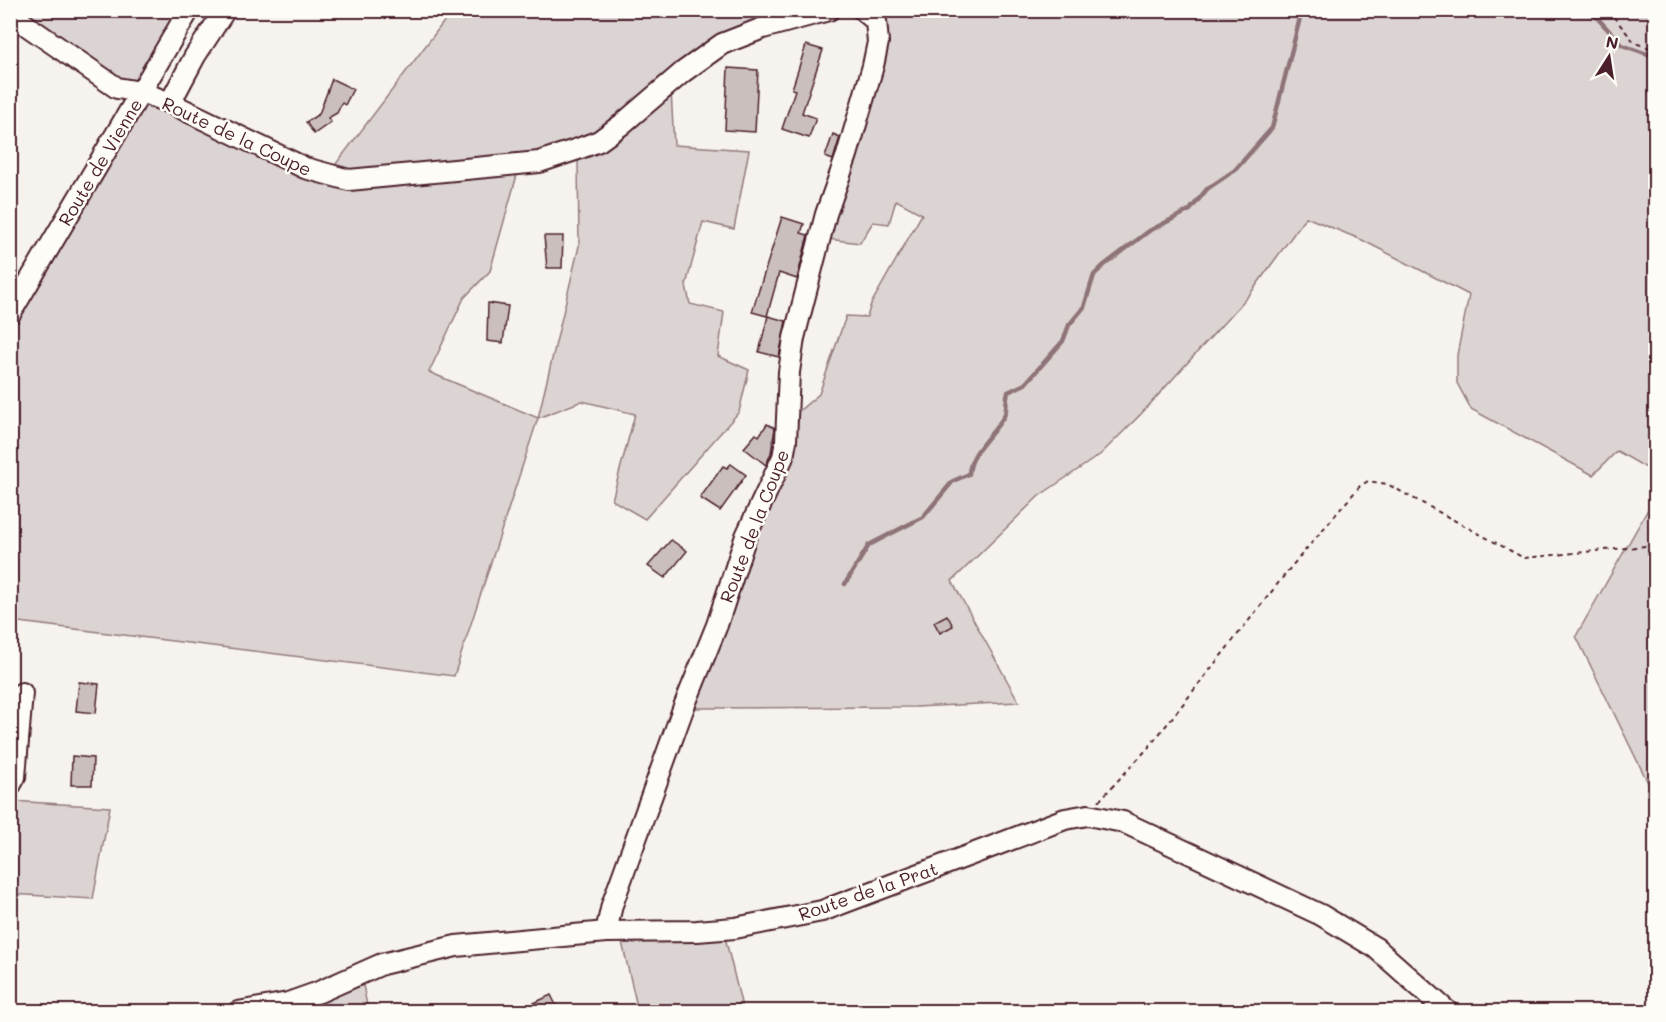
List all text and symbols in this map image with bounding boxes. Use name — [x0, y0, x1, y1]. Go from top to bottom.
north arrow — [1579, 27, 1639, 87]
text: N — [1604, 30, 1620, 53]
street label: Route de la Coupe — [158, 91, 316, 181]
street label: Route de Vienne — [52, 94, 148, 230]
street label: Route de la Coupe — [714, 446, 794, 606]
street label: Route de la Prat — [795, 856, 941, 926]

